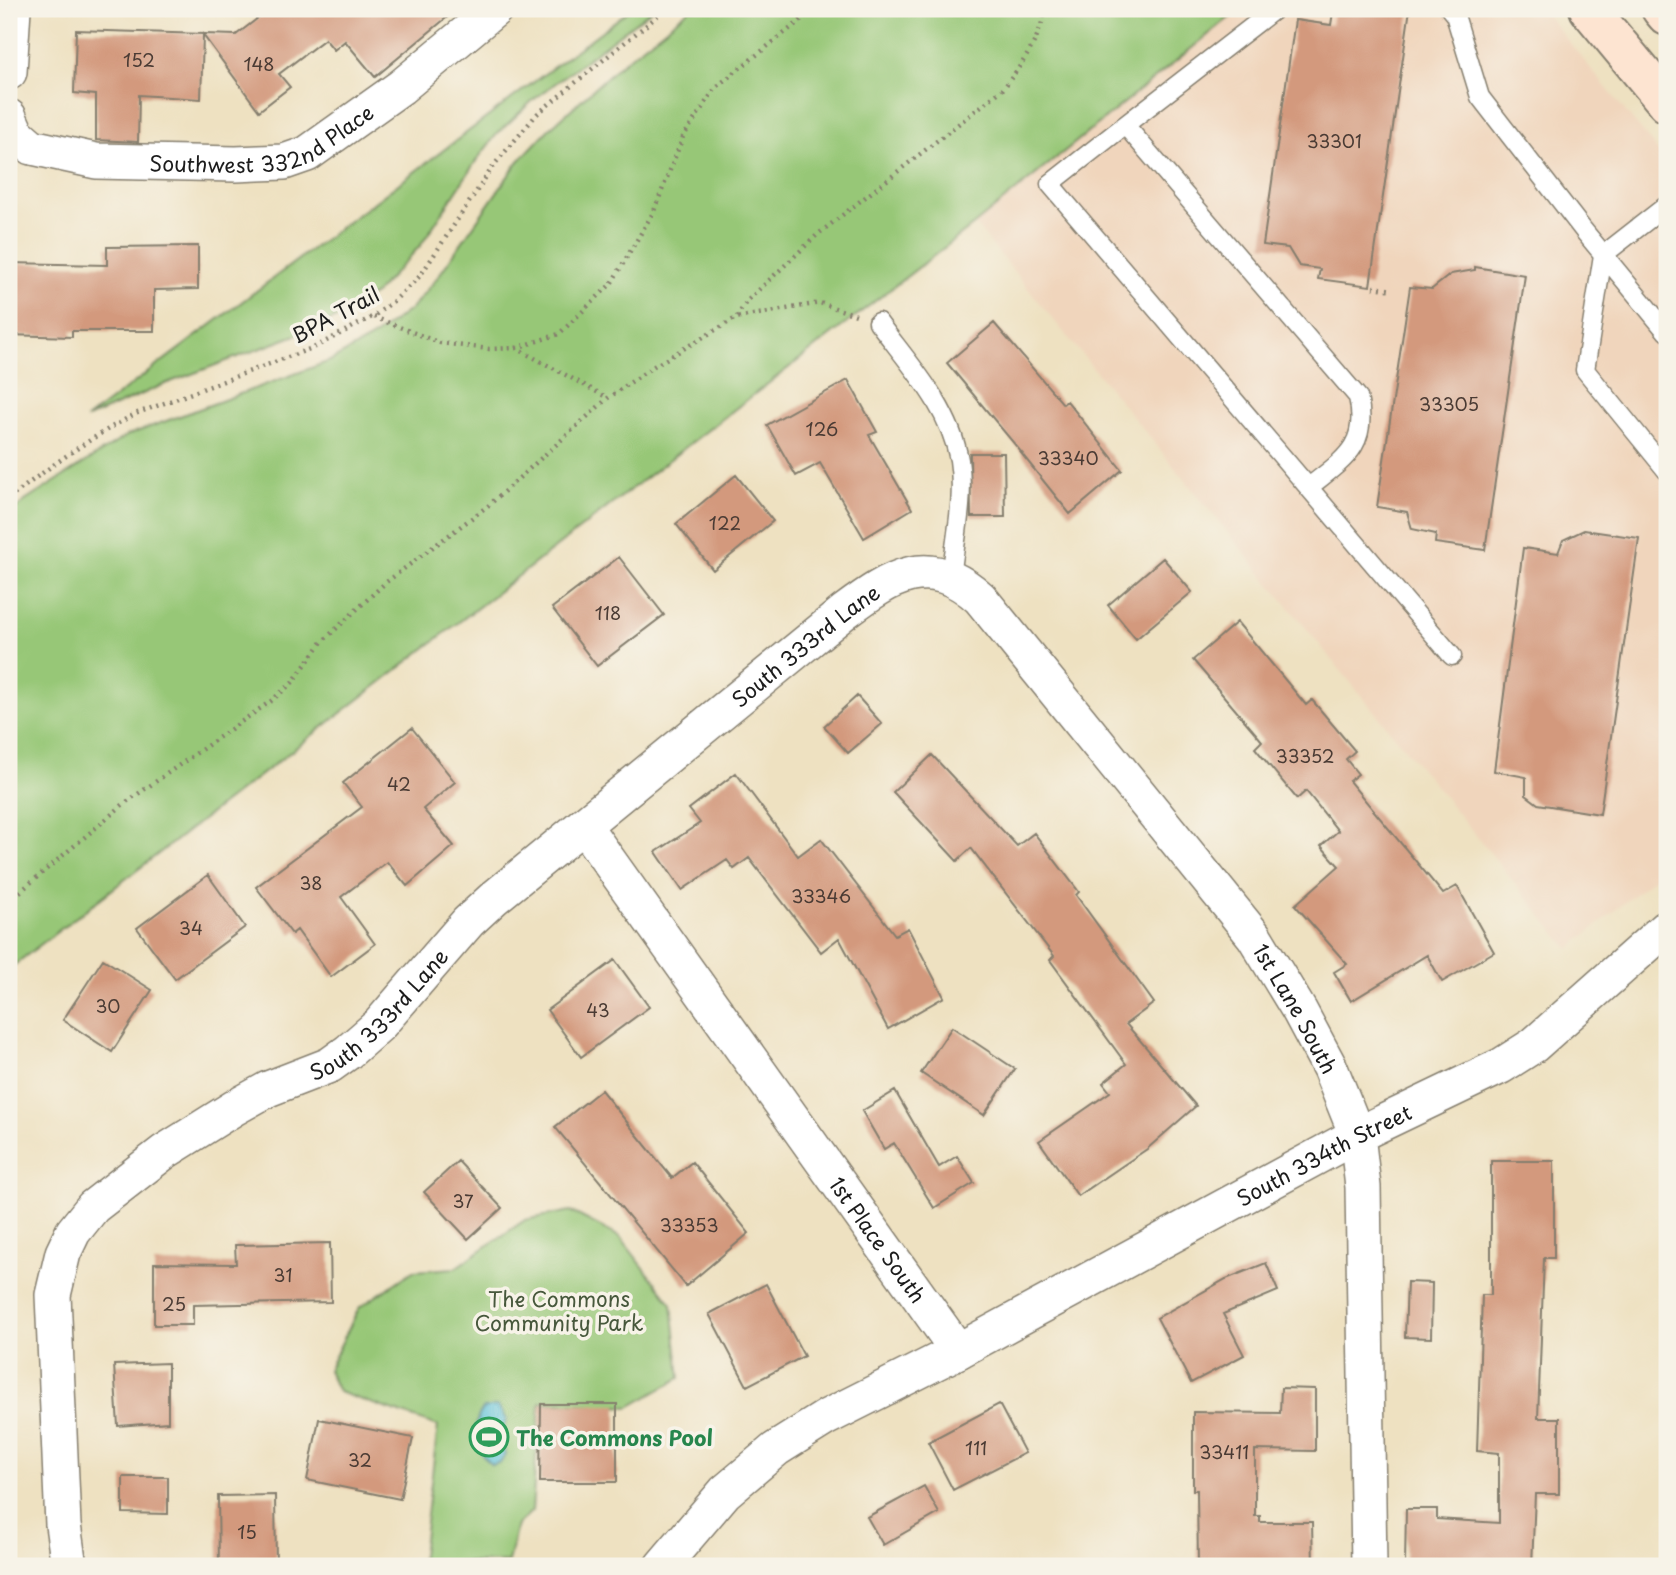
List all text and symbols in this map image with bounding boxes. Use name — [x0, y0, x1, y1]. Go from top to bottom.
house number: 152 — [123, 46, 155, 73]
house number: 148 — [243, 50, 275, 77]
street label: Southwest 332nd Place — [149, 96, 380, 180]
house number: 33301 — [1306, 127, 1362, 154]
street label: BPA Trail — [285, 277, 385, 351]
house number: 33305 — [1419, 390, 1479, 417]
house number: 126 — [806, 415, 838, 442]
house number: 33340 — [1037, 444, 1099, 471]
house number: 122 — [709, 509, 741, 536]
street label: South 333rd Lane — [724, 575, 886, 714]
house number: 118 — [595, 599, 621, 626]
house number: 33352 — [1276, 742, 1334, 769]
house number: 42 — [387, 770, 411, 797]
house number: 38 — [299, 869, 323, 896]
house number: 33346 — [791, 882, 851, 909]
house number: 34 — [179, 914, 203, 941]
street label: 1st Lane South — [1246, 937, 1346, 1079]
street label: South 333rd Lane — [305, 941, 455, 1087]
house number: 30 — [95, 992, 121, 1019]
house number: 43 — [586, 996, 610, 1023]
street label: South 334th Street — [1230, 1095, 1417, 1213]
street label: 1st Place South — [822, 1170, 935, 1309]
house number: 37 — [452, 1187, 474, 1214]
house number: 33353 — [659, 1211, 719, 1238]
house number: 31 — [274, 1261, 292, 1288]
park label: The Commons Community Park — [474, 1282, 644, 1338]
house number: 25 — [162, 1290, 186, 1317]
sports icon: The Commons Pool — [468, 1416, 510, 1458]
place label: The Commons Pool — [516, 1421, 713, 1453]
house number: 111 — [965, 1434, 987, 1461]
house number: 33411 — [1199, 1438, 1249, 1465]
house number: 32 — [348, 1446, 372, 1473]
house number: 15 — [237, 1518, 257, 1545]

